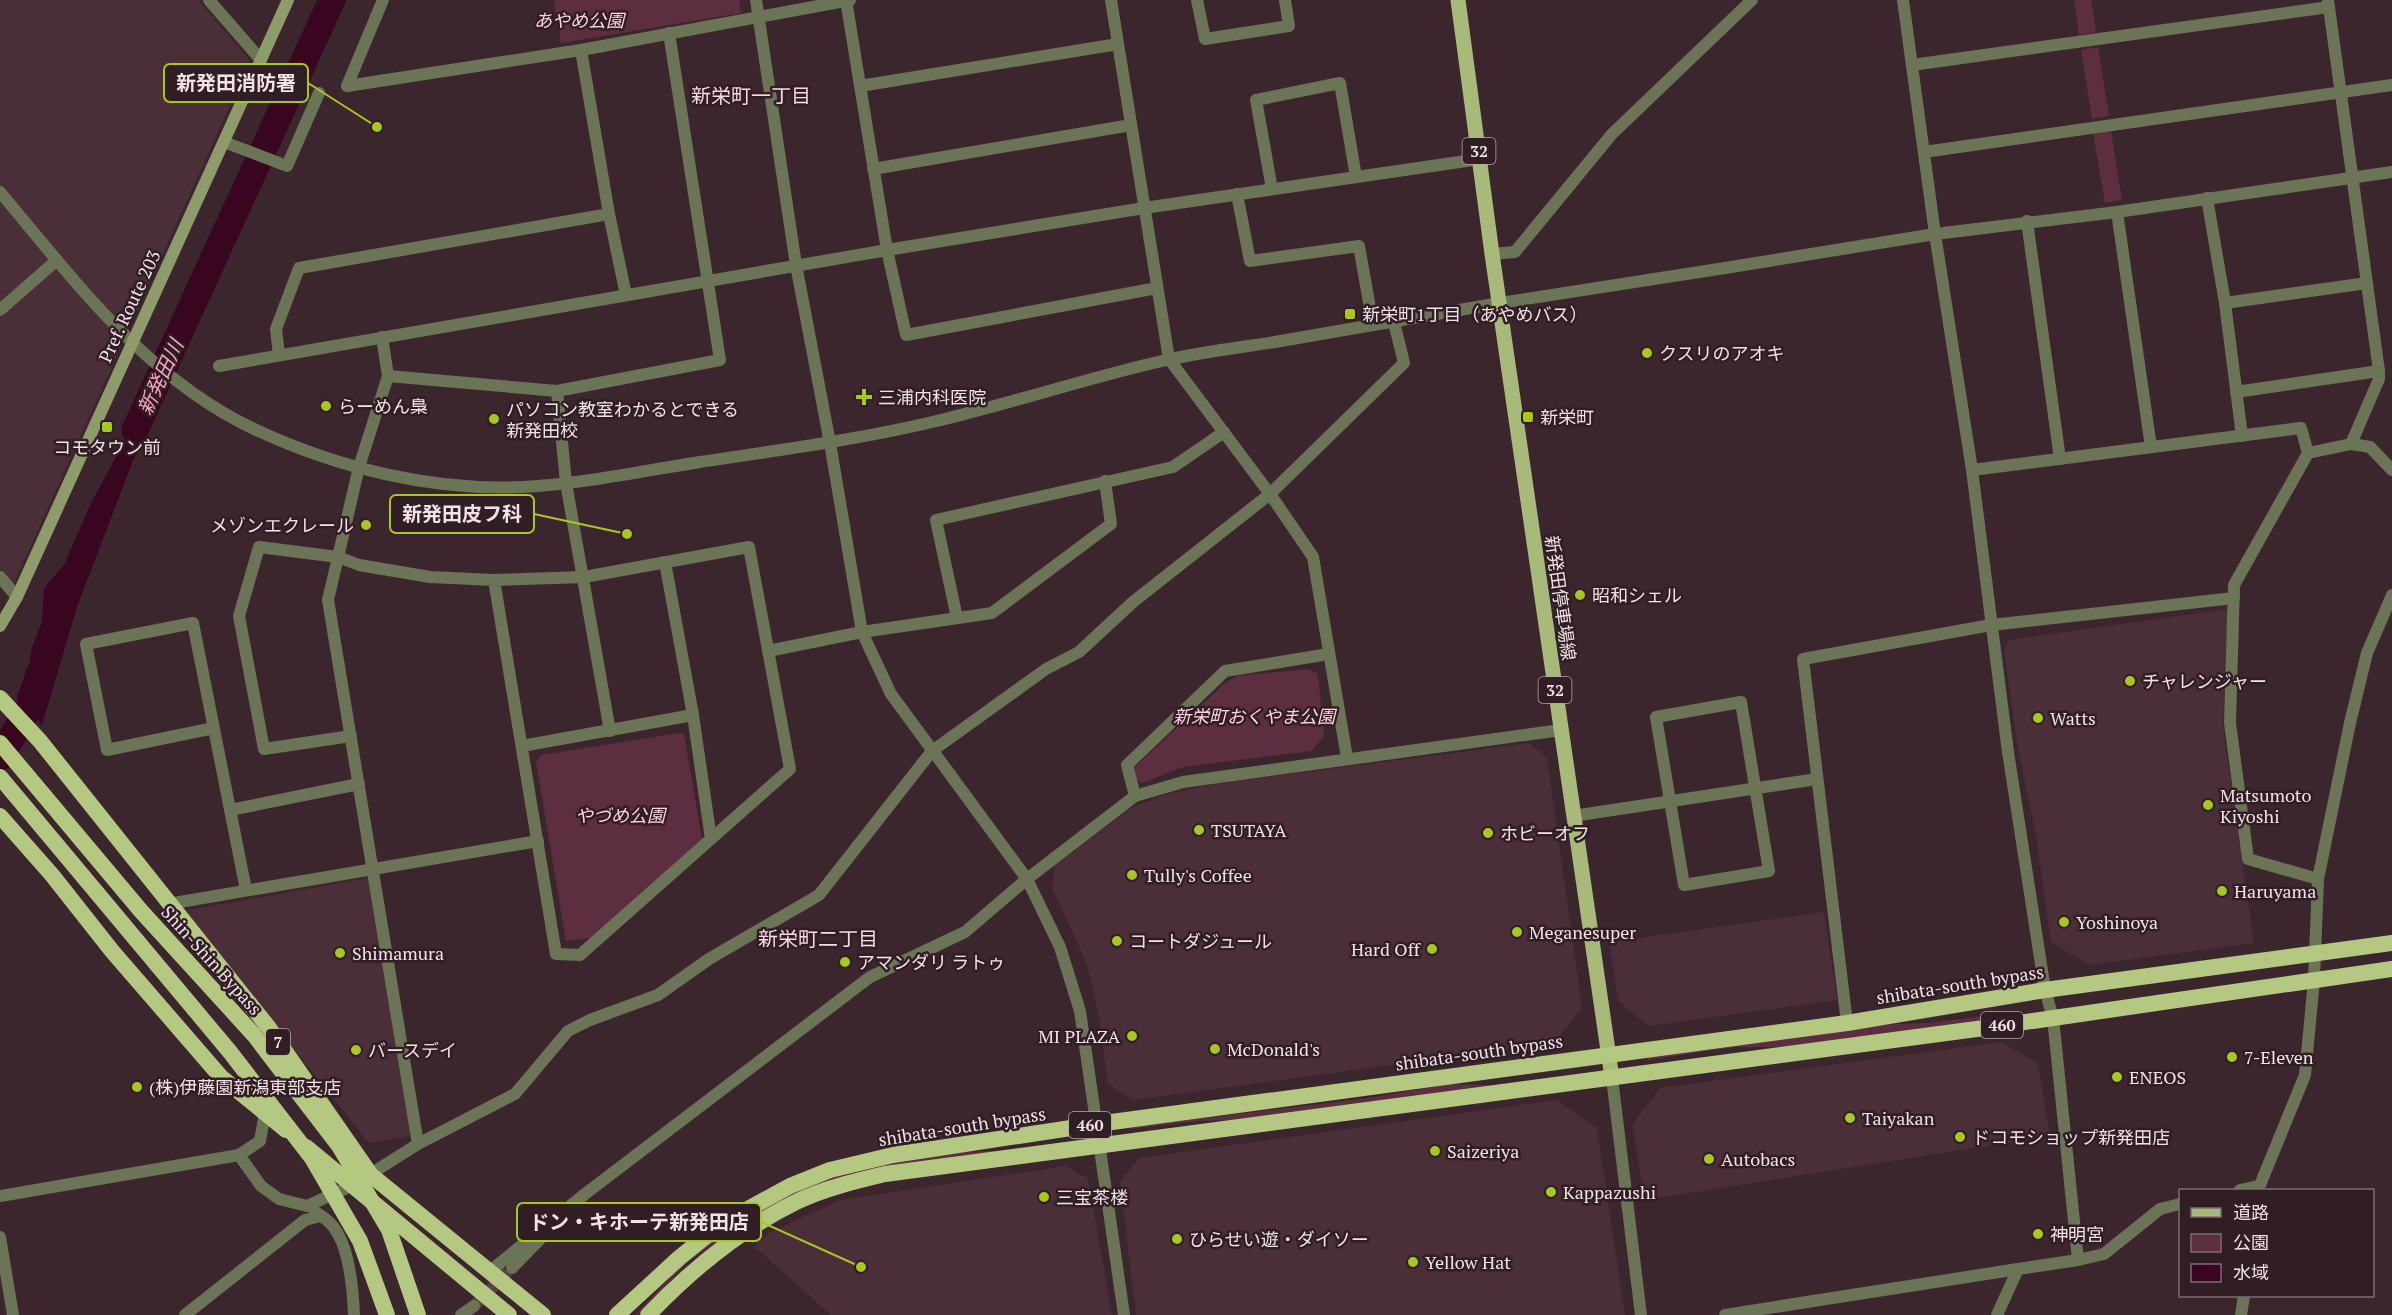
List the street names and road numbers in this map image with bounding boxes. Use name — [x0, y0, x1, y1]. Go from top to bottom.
road number: 32 — [1462, 138, 1496, 164]
street label: Pref. Route 203 — [92, 246, 166, 366]
street label: 新発田停車場線 — [1540, 534, 1582, 662]
road number: 32 — [1538, 677, 1572, 703]
street label: Shin-Shin Bypass — [156, 900, 268, 1020]
street label: shibata-south bypass — [1875, 959, 2045, 1009]
road number: 460 — [1981, 1012, 2023, 1038]
street label: shibata-south bypass — [1394, 1028, 1564, 1076]
road number: 7 — [266, 1029, 290, 1055]
street label: shibata-south bypass — [877, 1101, 1047, 1151]
road number: 460 — [1069, 1112, 1111, 1138]

